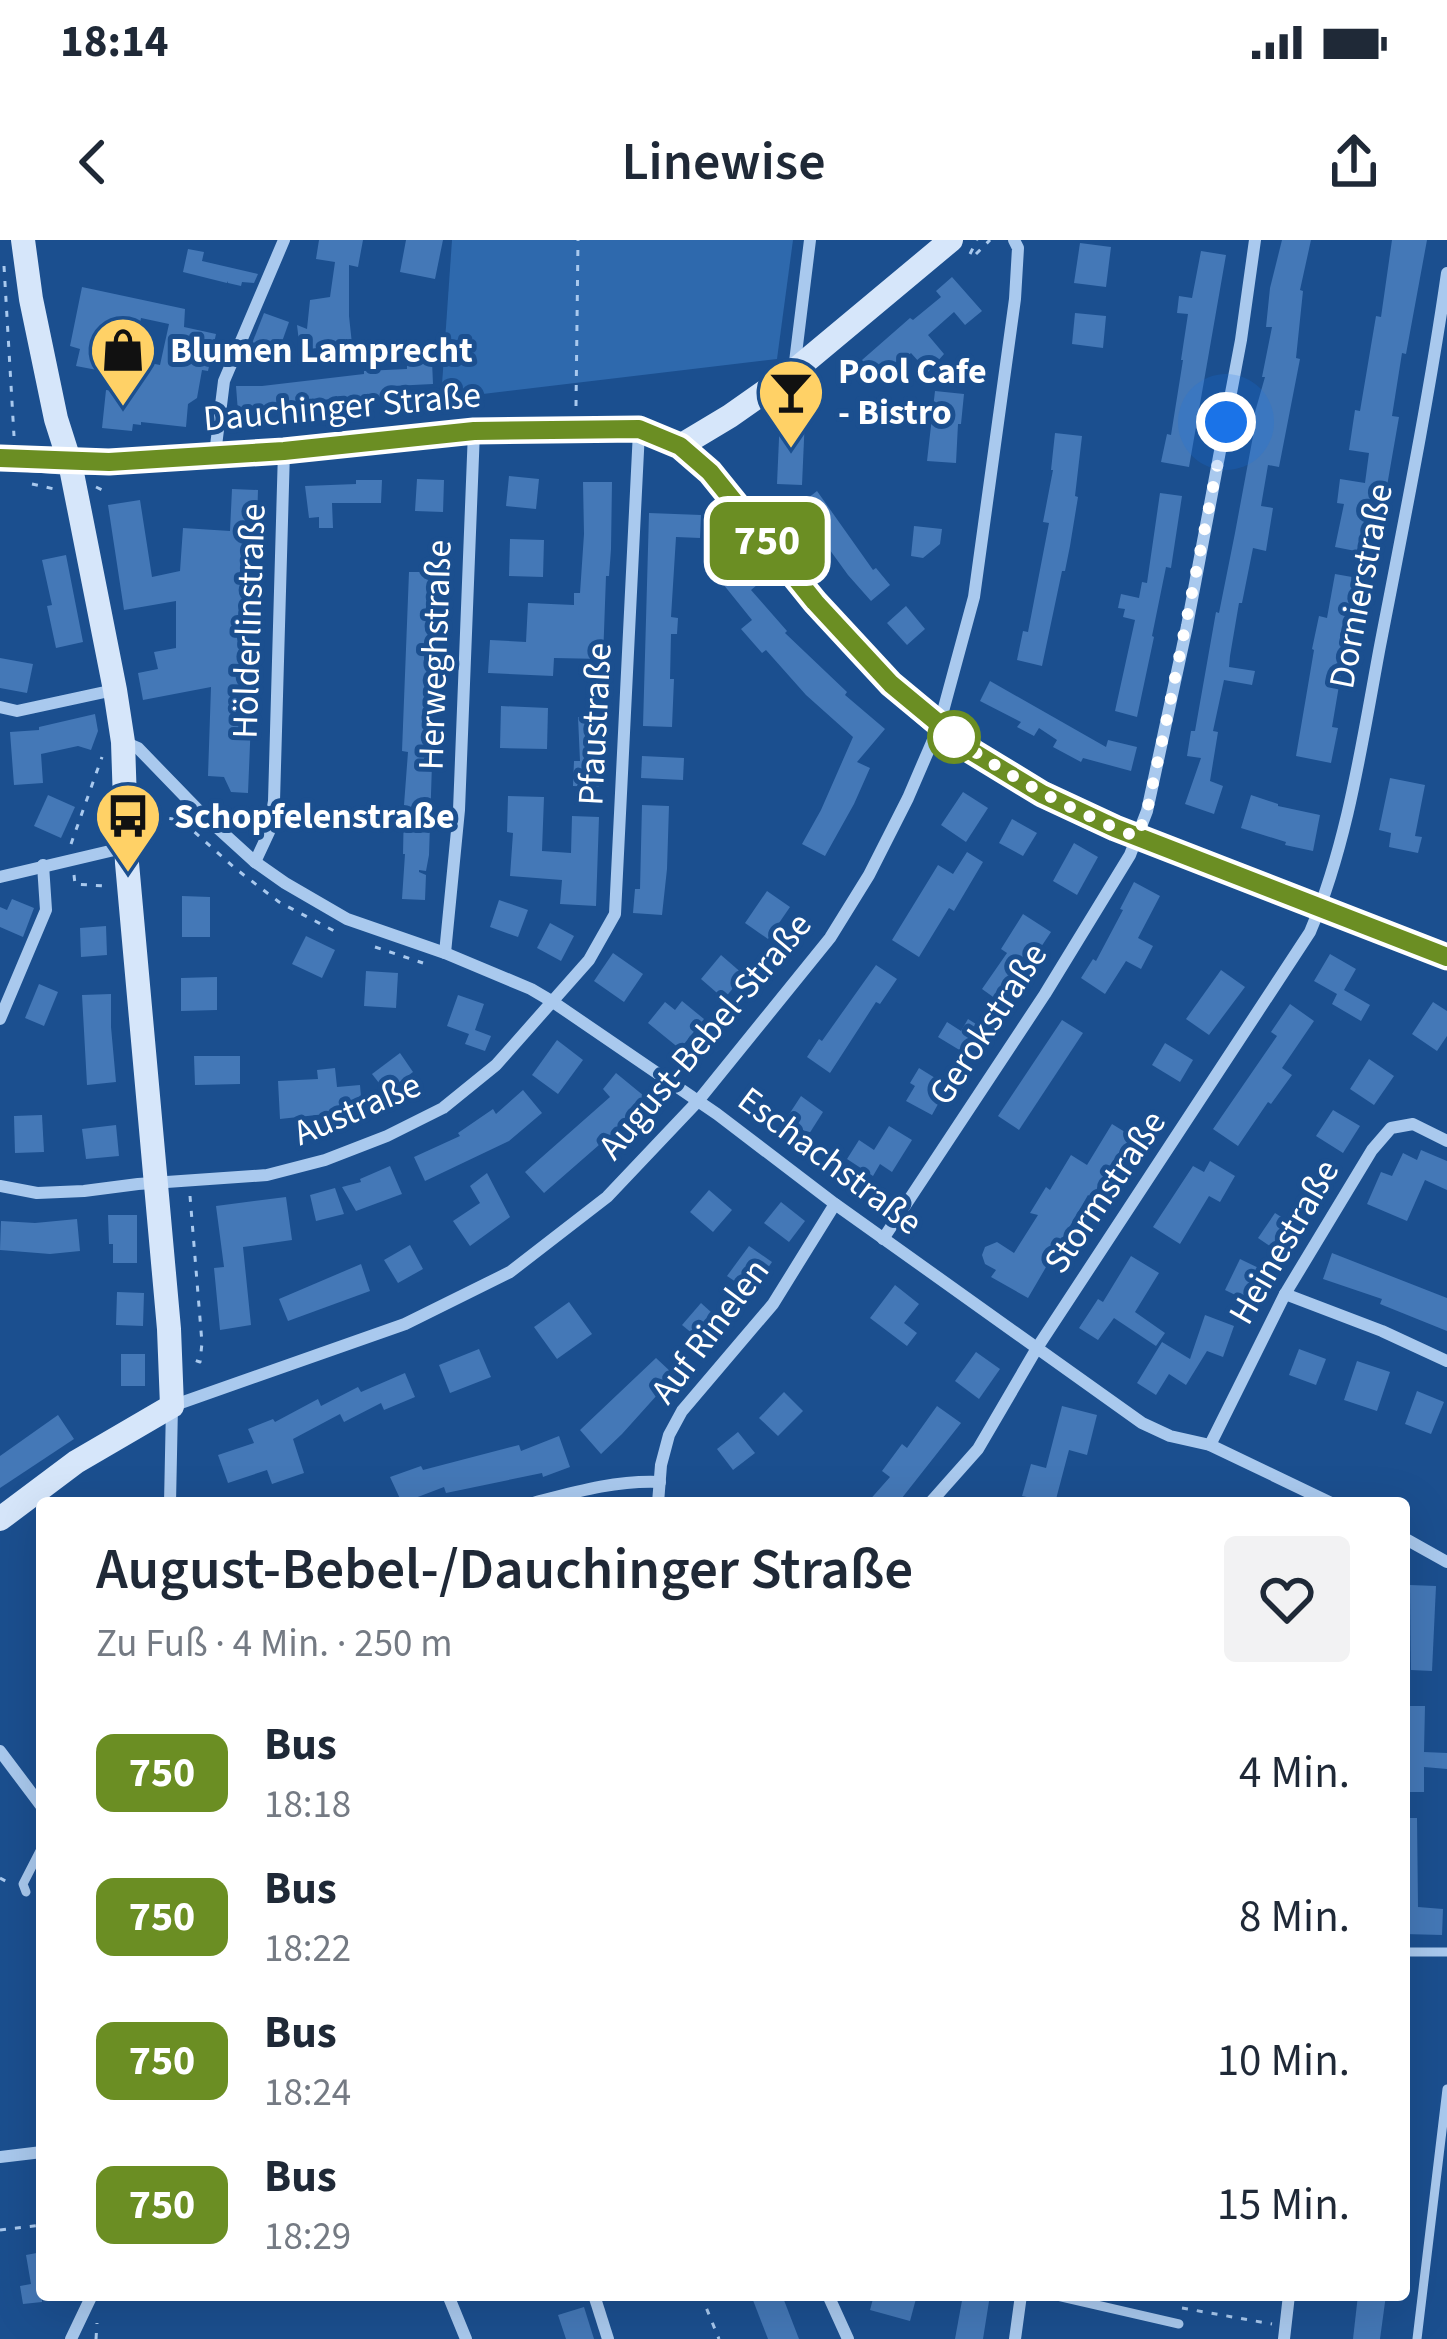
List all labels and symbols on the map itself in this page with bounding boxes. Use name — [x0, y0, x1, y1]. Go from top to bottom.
shop icon: Blumen Lamprecht — [88, 315, 158, 409]
place label: Blumen Lamprecht — [170, 325, 473, 376]
place label: Pool Cafe - Bistro — [838, 346, 987, 438]
bar icon: Pool Cafe - Bistro — [756, 357, 826, 451]
street label: Dauchinger Straße — [201, 369, 483, 445]
your location — [1196, 392, 1256, 452]
street label: Dornierstraße — [1316, 479, 1406, 693]
line badge: 750 — [698, 502, 836, 580]
street label: Hölderlinstraße — [219, 503, 279, 739]
street label: Herweghstraße — [405, 539, 465, 771]
street label: Pfaustraße — [565, 641, 625, 807]
unlabelled marker — [929, 712, 979, 762]
bus stop icon: Schopfelenstraße — [93, 781, 163, 875]
place label: Schopfelenstraße — [174, 791, 455, 842]
street label: August-Bebel-Straße — [586, 901, 824, 1171]
street label: Gerokstraße — [916, 933, 1060, 1115]
street label: Austraße — [285, 1059, 429, 1159]
street label: Eschachstraße — [727, 1075, 933, 1247]
street label: Stormstraße — [1032, 1100, 1178, 1284]
street label: Heinestraße — [1216, 1150, 1352, 1334]
street label: Auf Rinelen — [638, 1248, 782, 1414]

